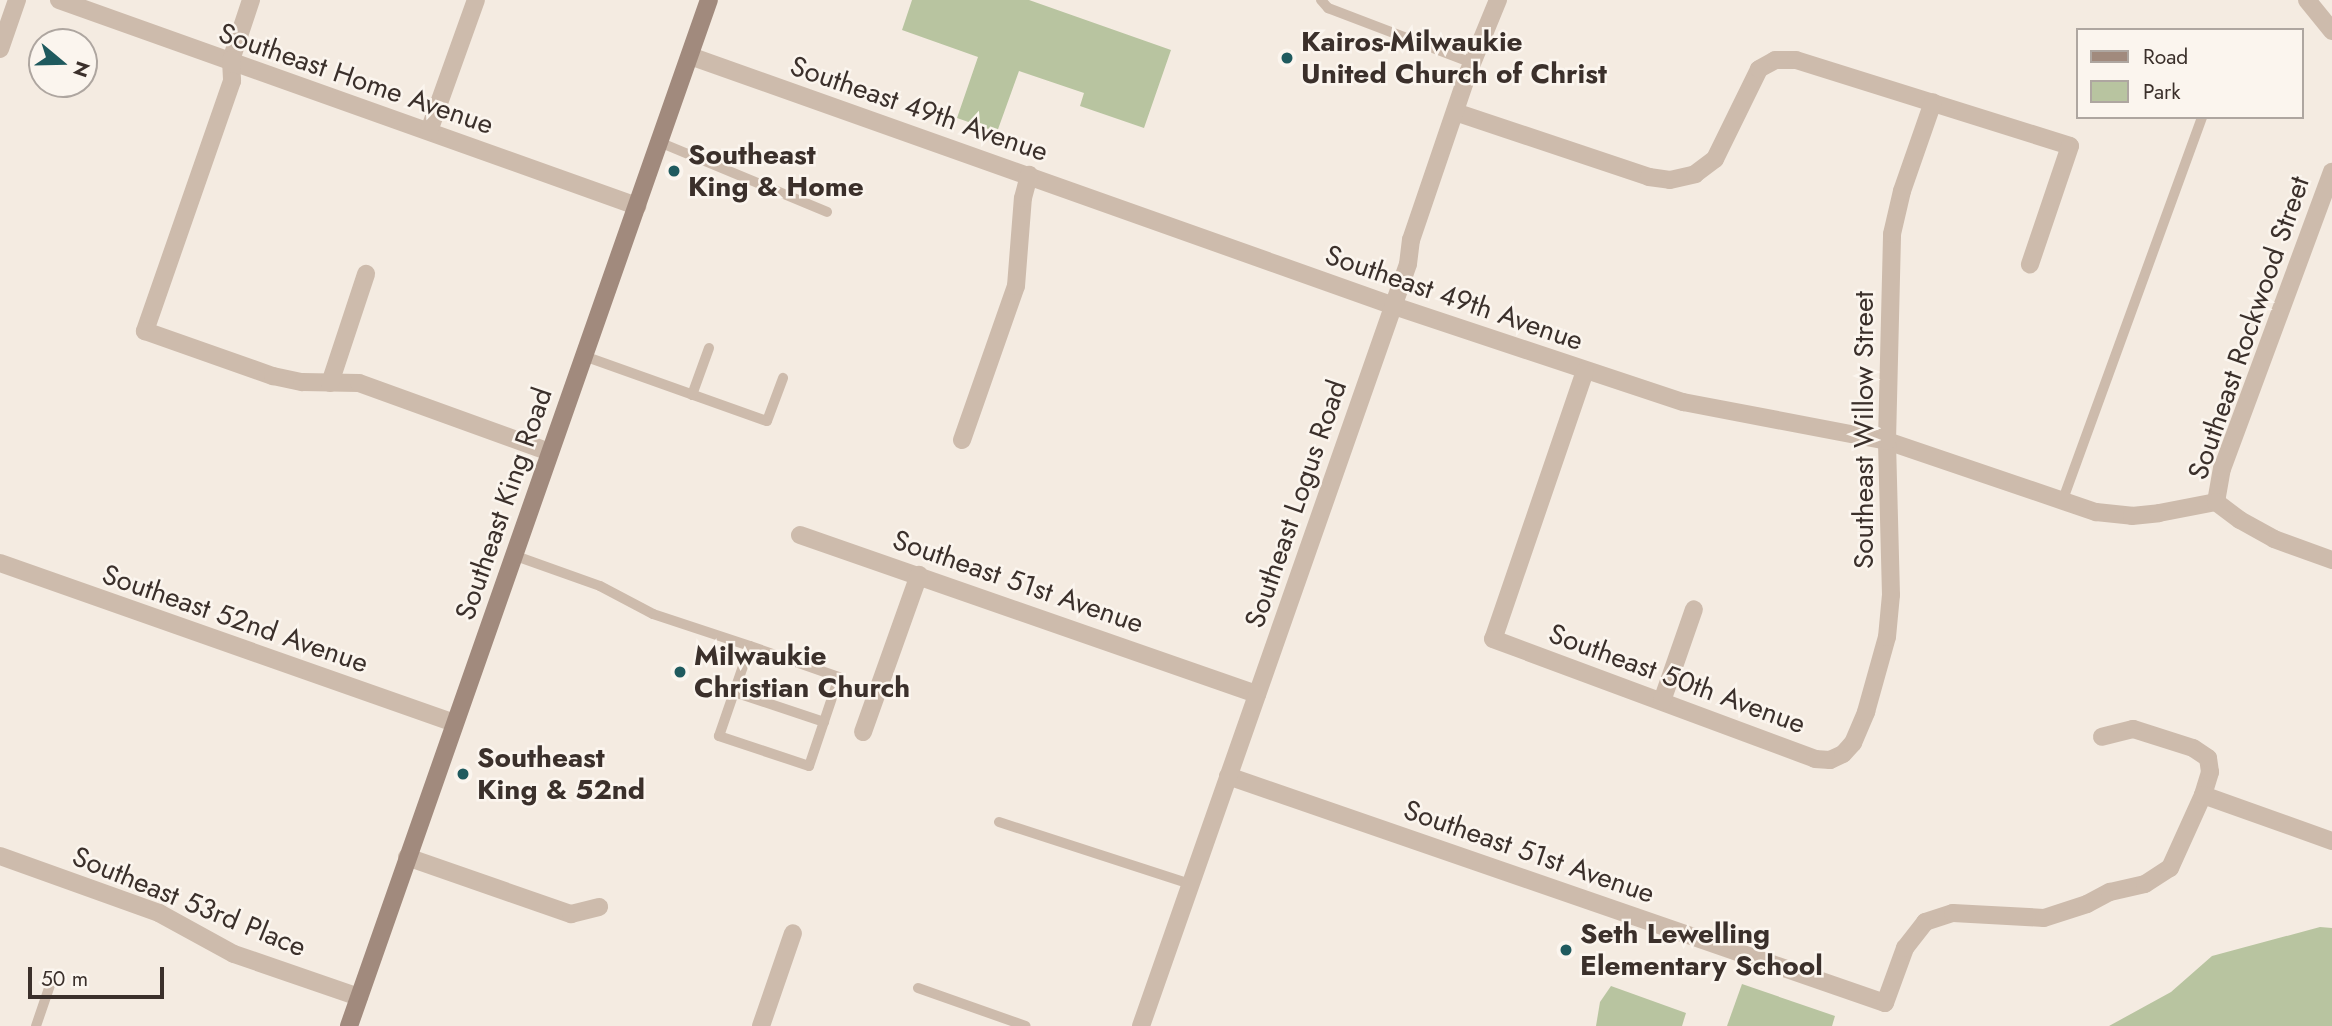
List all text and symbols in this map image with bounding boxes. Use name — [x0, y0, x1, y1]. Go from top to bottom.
street label: Southeast Home Avenue — [214, 16, 498, 142]
place label: Kairos-Milwaukie United Church of Christ — [1301, 25, 1607, 91]
north arrow — [28, 28, 98, 98]
legend — [2076, 28, 2304, 119]
text: Road — [2143, 42, 2188, 72]
street label: Southeast 49th Avenue — [786, 49, 1052, 169]
marker: Kairos-Milwaukie United Church of Christ — [1279, 50, 1295, 66]
text: N — [66, 58, 97, 81]
text: Park — [2143, 77, 2180, 107]
place label: Southeast King & Home — [688, 138, 864, 204]
marker: Southeast King & Home — [666, 163, 682, 179]
street label: Southeast Rockwood Street — [2181, 172, 2317, 484]
street label: Southeast 49th Avenue — [1321, 238, 1587, 358]
street label: Southeast Willow Street — [1847, 291, 1881, 569]
street label: Southeast Logus Road — [1238, 376, 1354, 632]
street label: Southeast King Road — [448, 383, 560, 625]
street label: Southeast 51st Avenue — [888, 523, 1148, 641]
street label: Southeast 52nd Avenue — [98, 558, 372, 680]
street label: Southeast 50th Avenue — [1544, 617, 1810, 741]
place label: Milwaukie Christian Church — [694, 639, 910, 705]
marker: Milwaukie Christian Church — [672, 664, 688, 680]
place label: Southeast King & 52nd — [477, 741, 645, 807]
marker: Southeast King & 52nd — [455, 766, 471, 782]
street label: Southeast 51st Avenue — [1399, 793, 1659, 911]
street label: Southeast 53rd Place — [67, 840, 311, 964]
place label: Seth Lewelling Elementary School — [1580, 917, 1823, 983]
marker: Seth Lewelling Elementary School — [1558, 942, 1574, 958]
scale bar — [32, 953, 168, 997]
text: 50 m — [41, 964, 88, 994]

